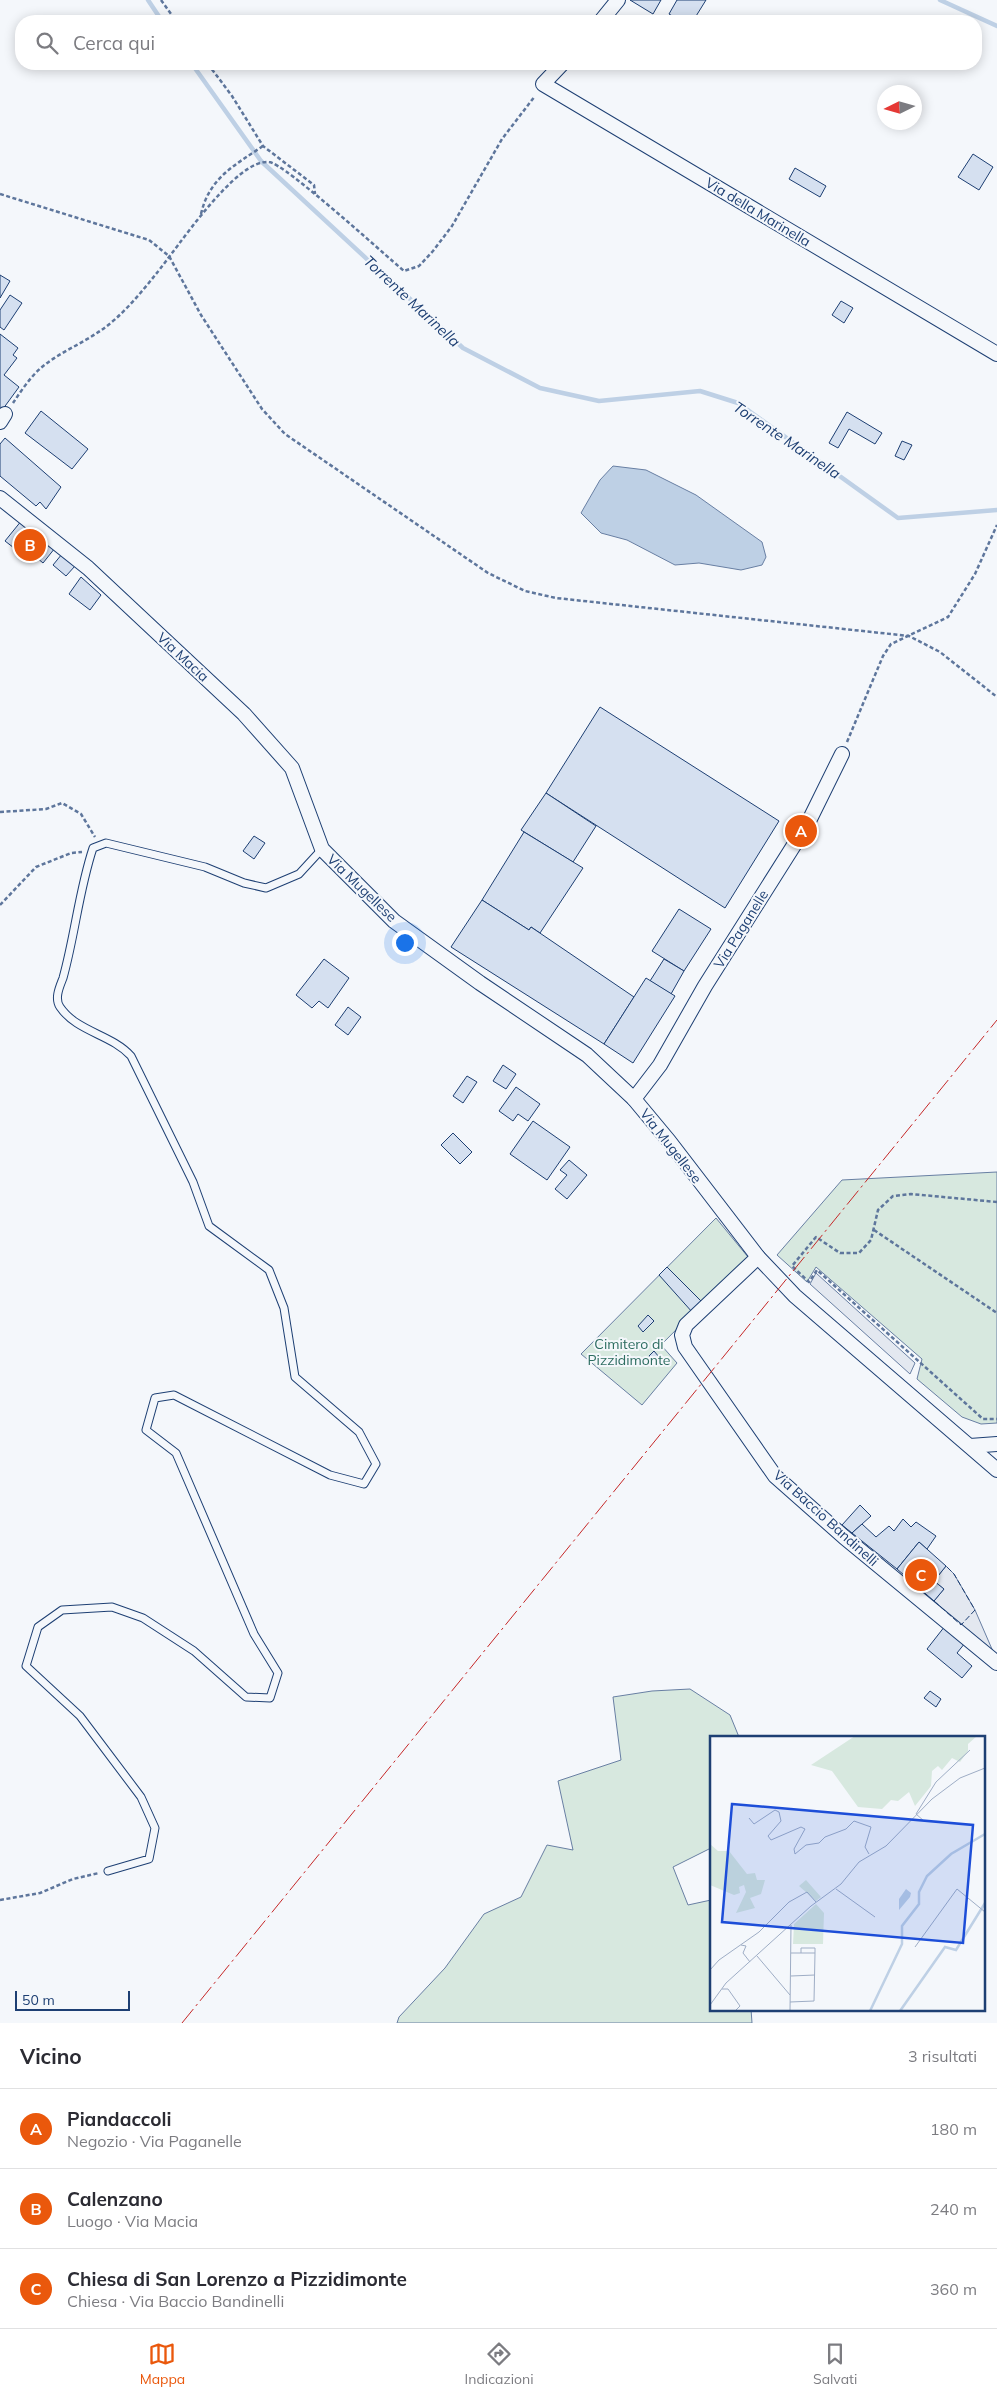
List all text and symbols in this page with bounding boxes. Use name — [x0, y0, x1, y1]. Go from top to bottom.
search box — [15, 15, 982, 70]
icon: search — [33, 29, 61, 57]
text: Cerca qui — [73, 31, 155, 55]
north arrow — [877, 85, 922, 130]
street label: Via della Marinella — [702, 173, 814, 251]
water label: Torrente Marinella — [360, 251, 464, 351]
water label: Torrente Marinella — [730, 397, 844, 483]
pin: B — [14, 526, 46, 564]
street label: Via Macia — [153, 629, 213, 685]
pin: A — [785, 812, 817, 850]
street label: Via Mugellese — [323, 850, 401, 926]
street label: Via Paganelle — [710, 886, 772, 972]
your location — [392, 930, 418, 956]
street label: Via Mugellese — [636, 1105, 706, 1187]
park label: Cimitero di Pizzidimonte — [588, 1335, 670, 1369]
street label: Via Baccio Bandinelli — [770, 1466, 882, 1570]
pin: C — [905, 1556, 937, 1594]
inset map — [710, 1736, 984, 2010]
scale bar — [15, 1988, 130, 2011]
text: 50 m — [22, 1991, 55, 2009]
text: Vicino — [20, 2043, 82, 2069]
text: 3 risultati — [908, 2046, 977, 2066]
text: Piandaccoli — [67, 2107, 171, 2131]
text: A — [30, 2119, 42, 2139]
text: 180 m — [930, 2119, 977, 2139]
text: Negozio · Via Paganelle — [67, 2131, 242, 2151]
text: Calenzano — [67, 2187, 163, 2211]
text: B — [30, 2199, 42, 2219]
text: 240 m — [930, 2199, 977, 2219]
text: Luogo · Via Macia — [67, 2211, 198, 2231]
text: Chiesa di San Lorenzo a Pizzidimonte — [67, 2267, 407, 2291]
text: C — [31, 2279, 41, 2299]
text: 360 m — [930, 2279, 977, 2299]
text: Chiesa · Via Baccio Bandinelli — [67, 2291, 284, 2311]
tab: Mappa — [140, 2340, 185, 2388]
tab: Indicazioni — [465, 2340, 534, 2388]
tab: Salvati — [813, 2340, 857, 2388]

